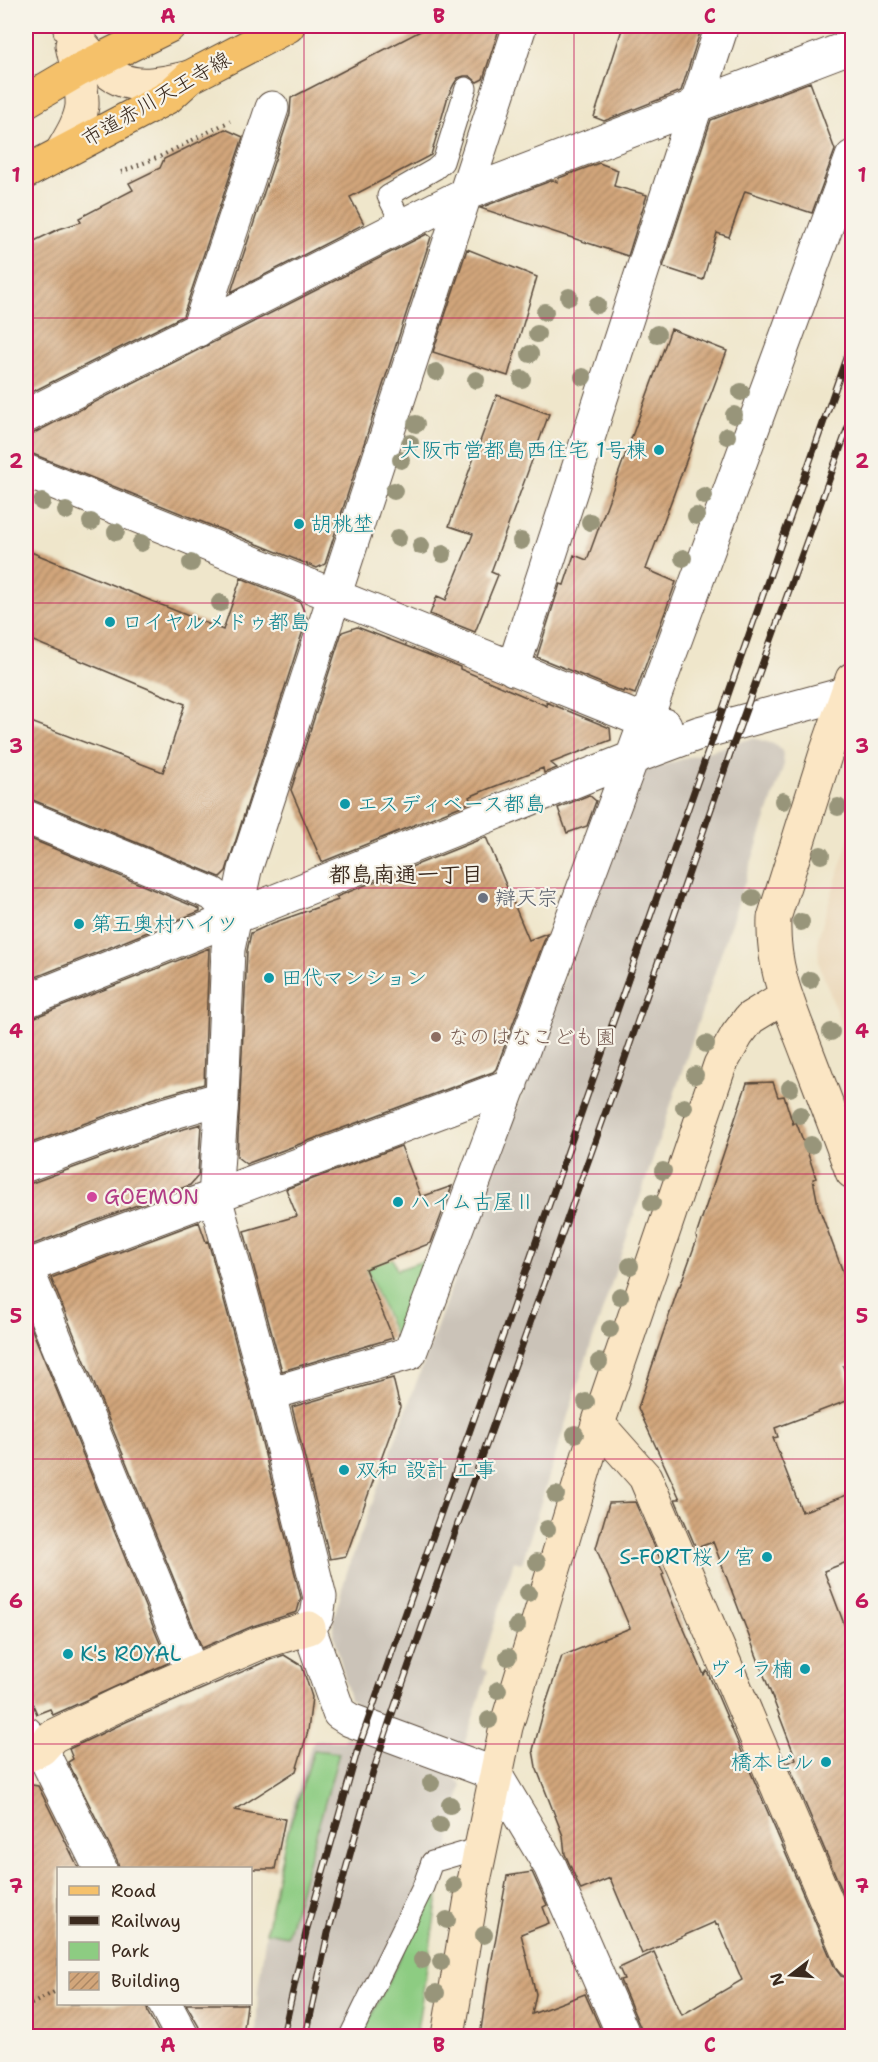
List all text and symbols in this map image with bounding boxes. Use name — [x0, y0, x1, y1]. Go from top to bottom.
text: A — [160, 3, 176, 29]
text: B — [433, 3, 445, 29]
text: C — [704, 3, 716, 29]
street label: 市道赤川天王寺線 — [76, 45, 236, 153]
text: 1 — [11, 162, 21, 188]
text: 1 — [857, 162, 867, 188]
place label: 大阪市営都島西住宅 1号棟 — [400, 436, 647, 464]
marker: 大阪市営都島西住宅 1号棟 — [652, 443, 666, 457]
text: 2 — [9, 448, 23, 474]
text: 2 — [855, 448, 869, 474]
place label: 胡桃埜 — [311, 510, 374, 538]
marker: 胡桃埜 — [292, 517, 306, 531]
place label: ロイヤルメドゥ都島 — [122, 608, 311, 636]
marker: ロイヤルメドゥ都島 — [103, 615, 117, 629]
text: 3 — [9, 733, 23, 759]
text: 3 — [855, 733, 869, 759]
place label: エスディベース都島 — [357, 790, 546, 818]
marker: エスディベース都島 — [338, 797, 352, 811]
district label: 都島南通一丁目 — [329, 860, 483, 889]
place label: 辯天宗 — [495, 884, 558, 912]
marker: 辯天宗 — [476, 891, 490, 905]
place label: 第五奥村ハイツ — [91, 910, 238, 938]
marker: 第五奥村ハイツ — [72, 917, 86, 931]
place label: 田代マンション — [281, 964, 427, 992]
marker: 田代マンション — [262, 971, 276, 985]
text: 4 — [9, 1018, 23, 1044]
text: 4 — [855, 1018, 869, 1044]
place label: なのはなこども園 — [448, 1023, 616, 1051]
marker: なのはなこども園 — [429, 1030, 443, 1044]
place label: GOEMON — [104, 1183, 199, 1211]
place label: ハイム古屋Ⅱ — [410, 1188, 535, 1216]
marker: GOEMON — [85, 1190, 99, 1204]
marker: ハイム古屋Ⅱ — [391, 1195, 405, 1209]
text: 5 — [10, 1303, 22, 1329]
text: 5 — [856, 1303, 868, 1329]
place label: 双和 設計 工事 — [356, 1456, 496, 1484]
marker: 双和 設計 工事 — [337, 1463, 351, 1477]
place label: S-FORT桜ノ宮 — [619, 1543, 755, 1571]
marker: S-FORT桜ノ宮 — [760, 1550, 774, 1564]
text: 6 — [9, 1588, 23, 1614]
text: 6 — [855, 1588, 869, 1614]
place label: K's ROYAL — [80, 1640, 182, 1668]
marker: K's ROYAL — [61, 1647, 75, 1661]
place label: ヴィラ楠 — [709, 1655, 793, 1683]
marker: ヴィラ楠 — [798, 1662, 812, 1676]
place label: 橋本ビル — [730, 1748, 814, 1776]
marker: 橋本ビル — [819, 1755, 833, 1769]
legend — [57, 1867, 252, 2005]
text: 7 — [9, 1873, 23, 1899]
text: 7 — [855, 1873, 869, 1899]
text: Road — [111, 1879, 156, 1903]
text: Railway — [111, 1909, 181, 1933]
text: Park — [111, 1939, 150, 1963]
north arrow — [761, 1945, 821, 2005]
text: Building — [111, 1969, 180, 1993]
text: N — [765, 1970, 789, 1988]
text: A — [160, 2032, 176, 2058]
text: B — [433, 2032, 445, 2058]
text: C — [704, 2032, 716, 2058]

